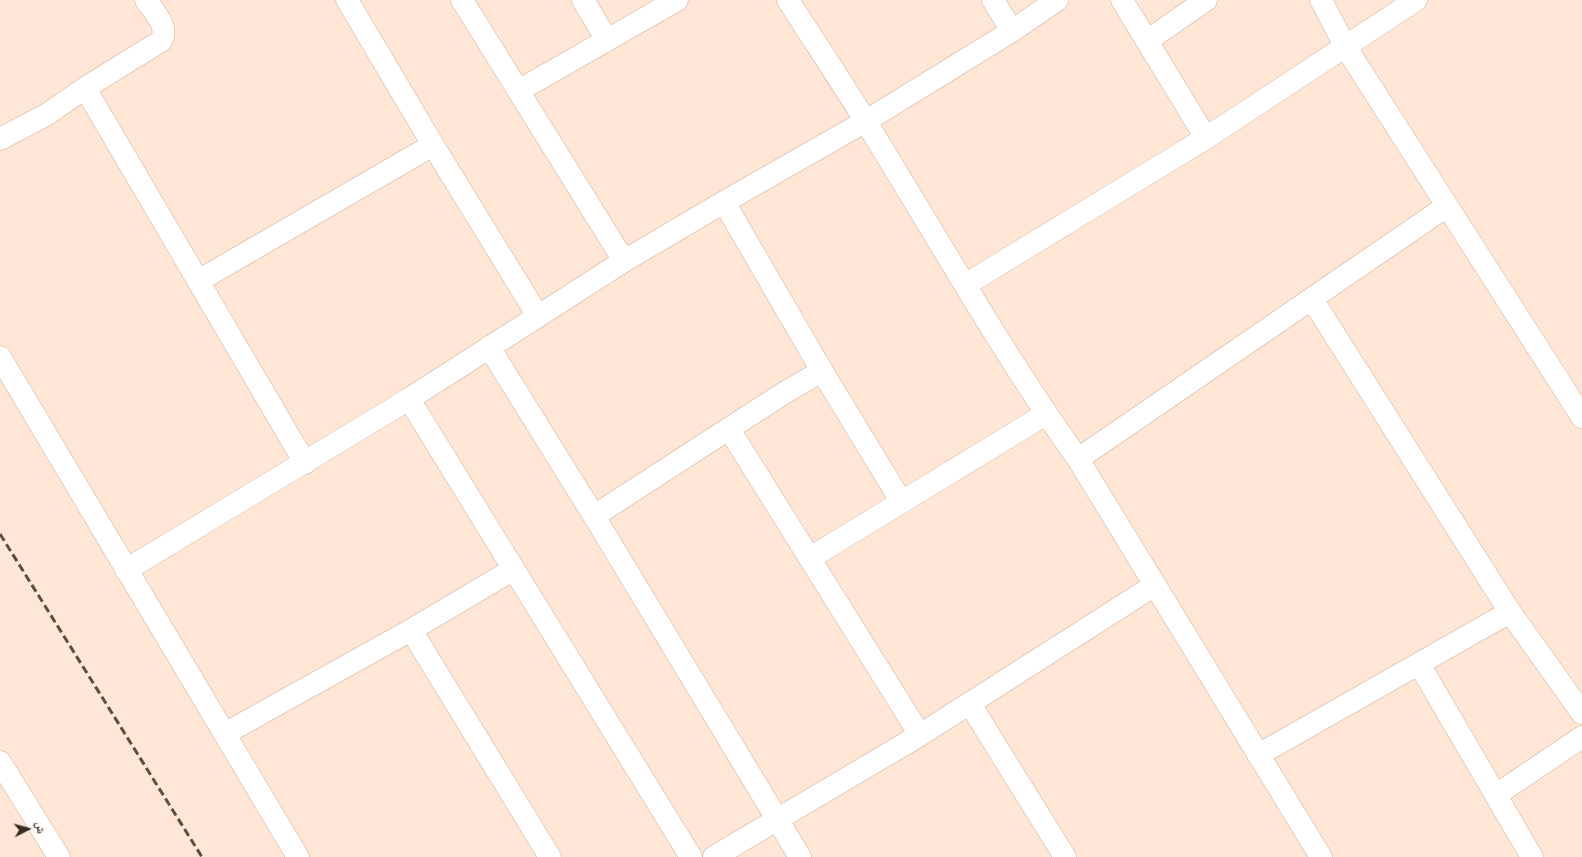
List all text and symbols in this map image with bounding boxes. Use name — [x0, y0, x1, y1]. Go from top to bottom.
north arrow — [8, 809, 48, 849]
text: ش — [32, 821, 48, 834]

